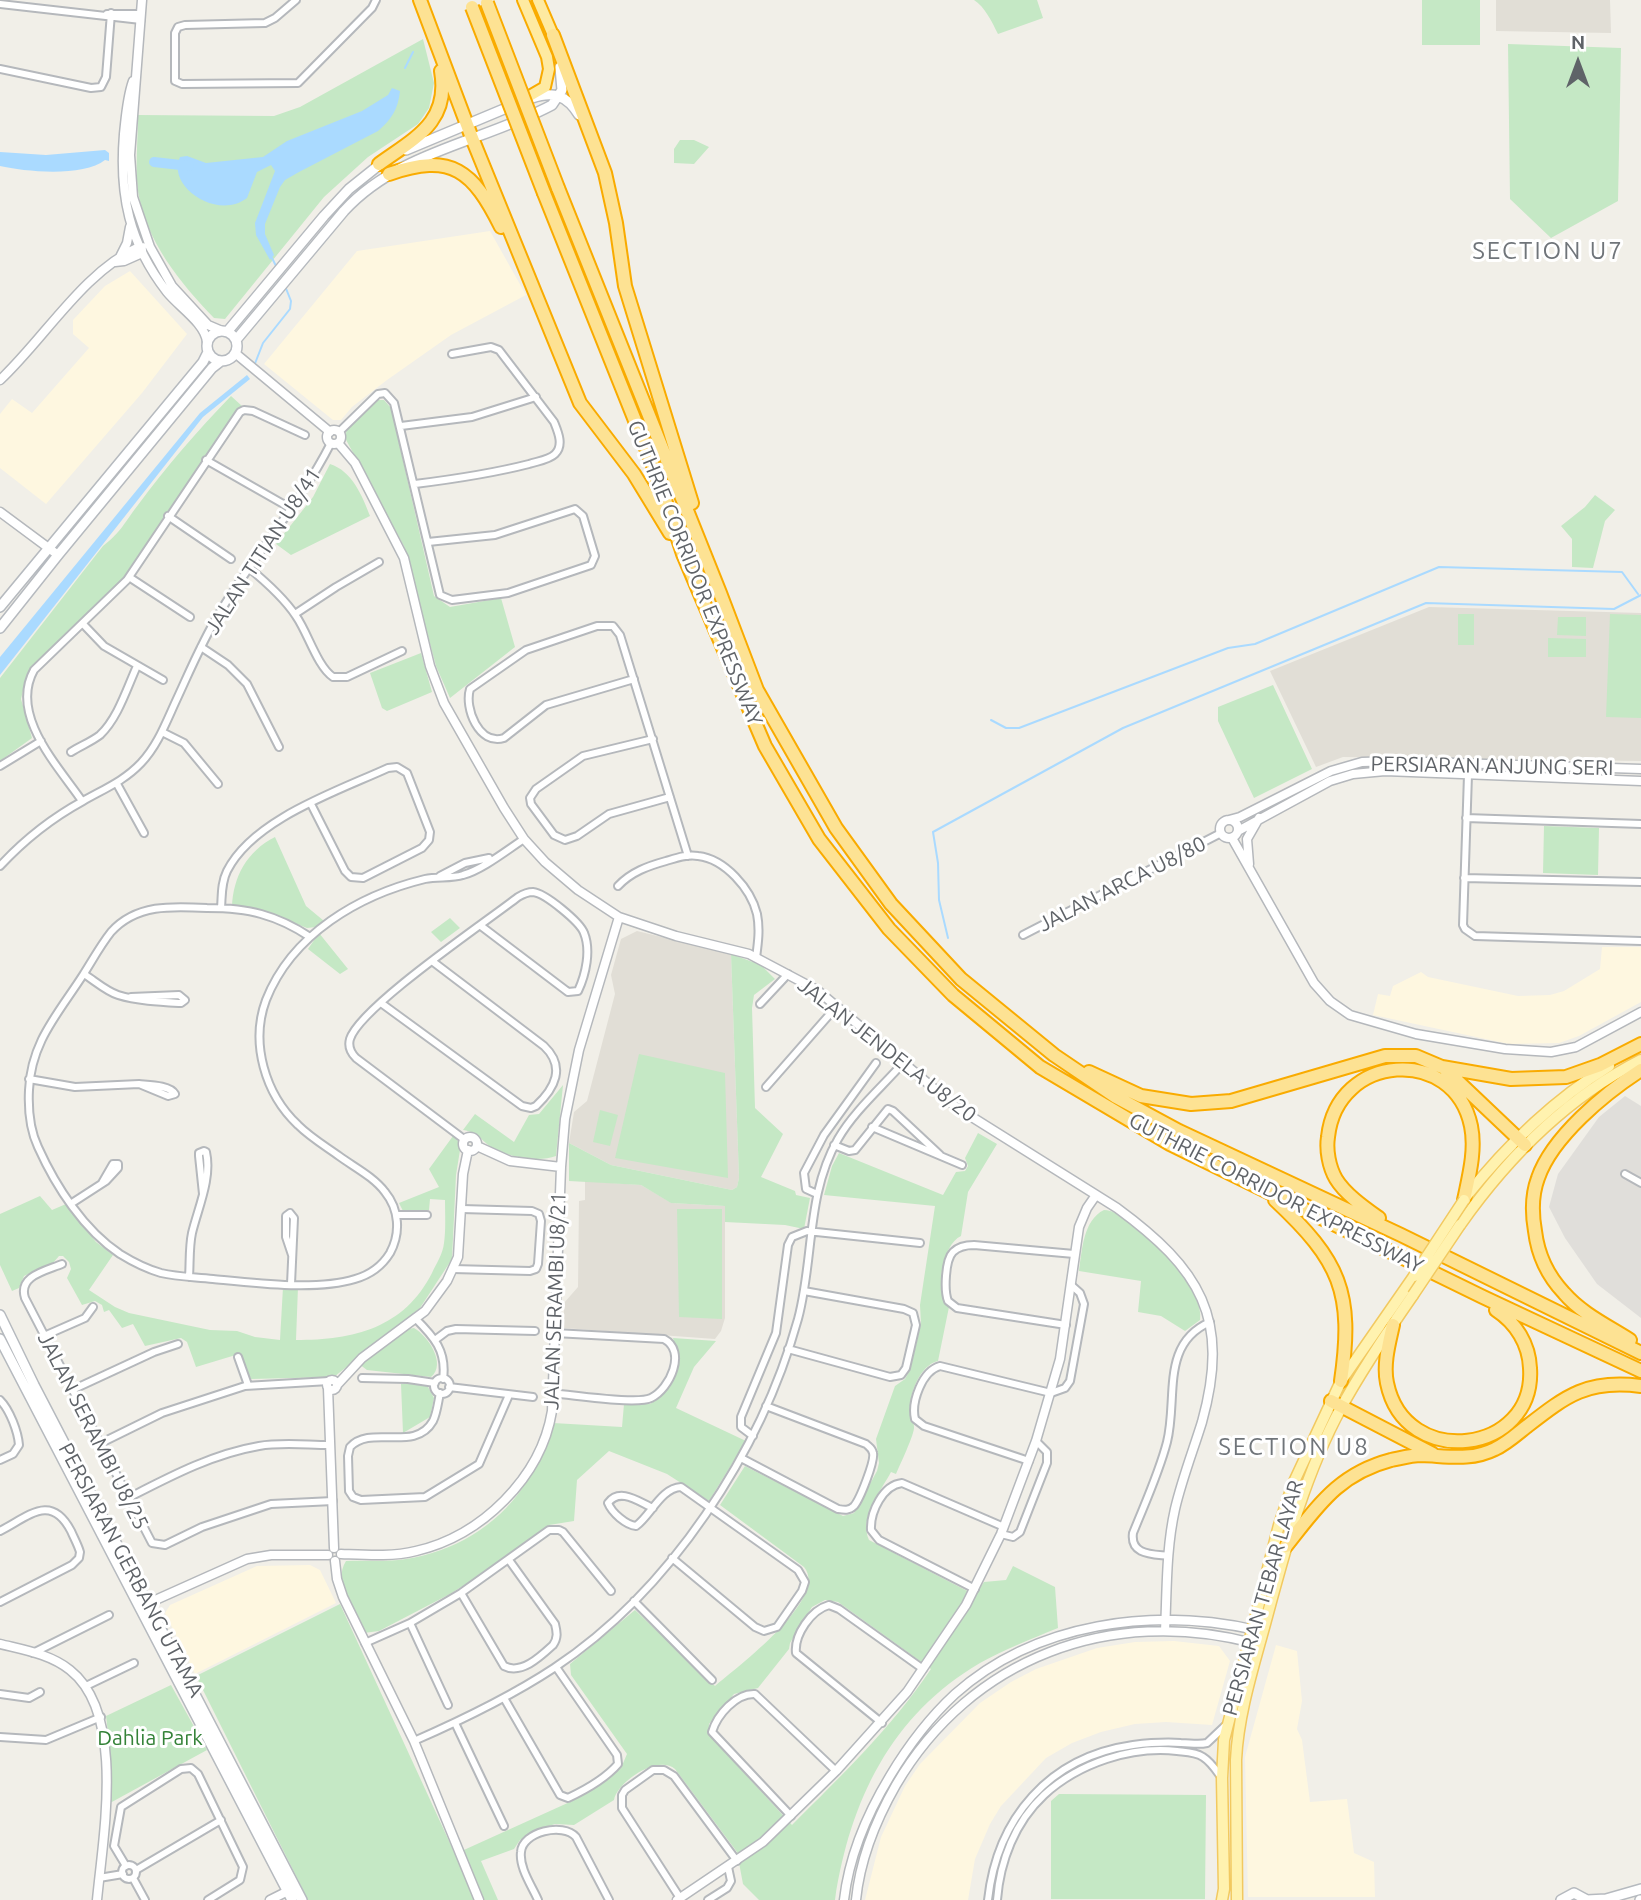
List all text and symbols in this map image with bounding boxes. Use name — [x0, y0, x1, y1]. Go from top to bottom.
north arrow — [1543, 28, 1613, 98]
text: N — [1571, 31, 1585, 53]
district label: SECTION U7 — [1474, 237, 1622, 265]
street label: GUTHRIE CORRIDOR EXPRESSWAY — [622, 417, 768, 729]
street label: JALAN TITIAN U8/41 — [200, 463, 326, 639]
street label: PERSIARAN ANJUNG SERI — [1370, 751, 1614, 781]
street label: JALAN ARCA U8/80 — [1034, 831, 1210, 937]
street label: JALAN JENDELA U8/20 — [793, 972, 981, 1128]
street label: GUTHRIE CORRIDOR EXPRESSWAY — [1125, 1108, 1427, 1278]
street label: JALAN SERAMBI U8/21 — [539, 1192, 571, 1410]
street label: JALAN SERAMBI U8/25 — [32, 1328, 154, 1534]
district label: SECTION U8 — [1220, 1433, 1368, 1461]
street label: PERSIARAN GERBANG UTAMA — [53, 1438, 209, 1702]
street label: PERSIARAN TEBAR LAYAR — [1217, 1477, 1309, 1719]
park label: Dahlia Park — [97, 1725, 203, 1751]

